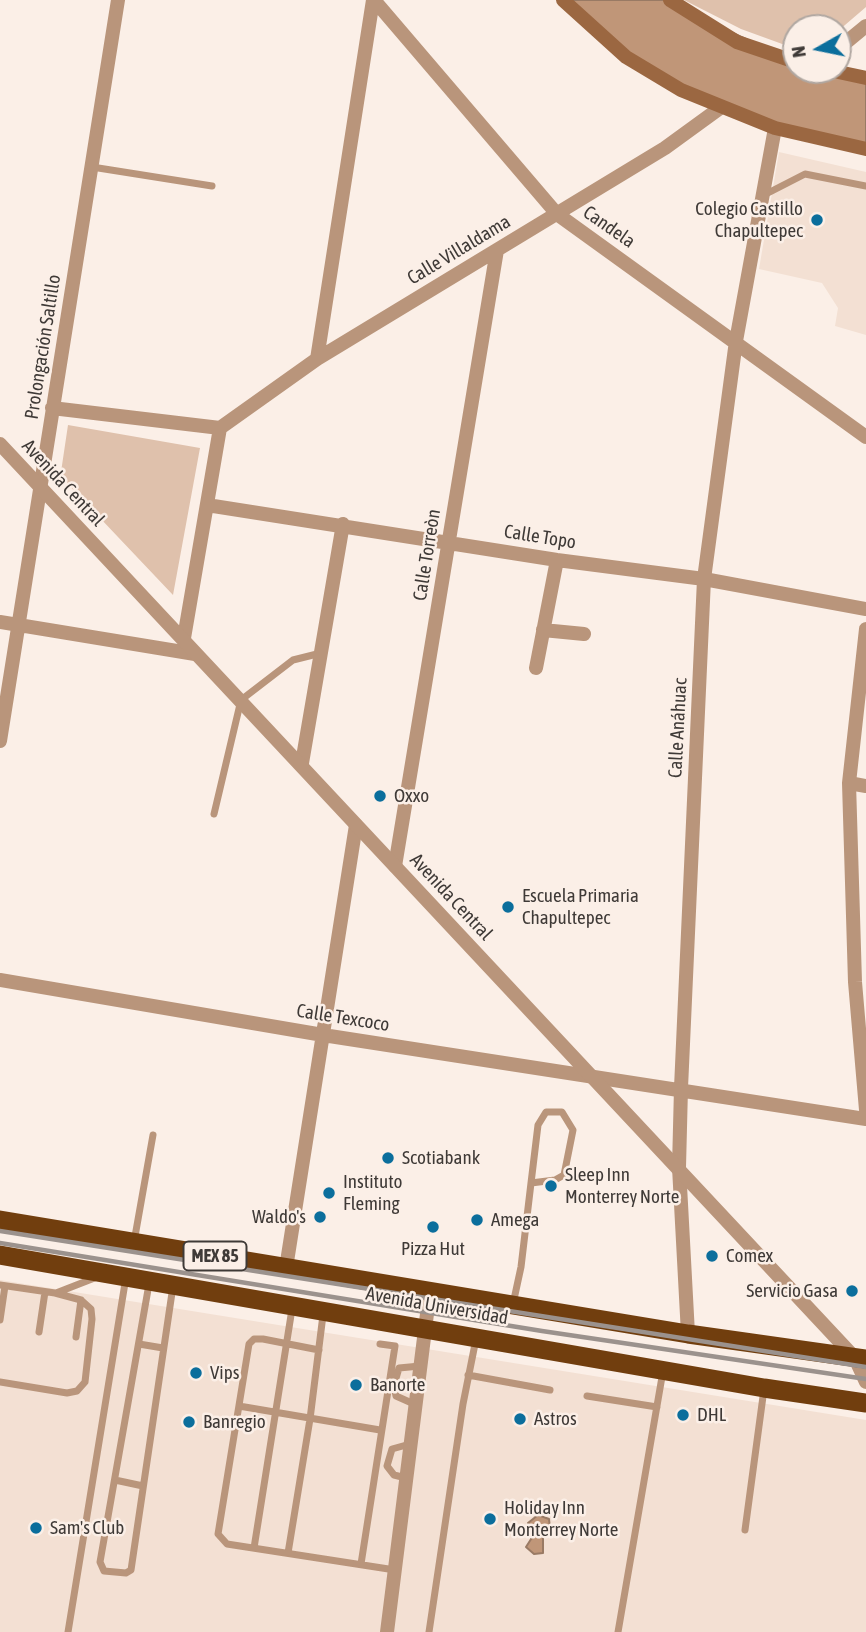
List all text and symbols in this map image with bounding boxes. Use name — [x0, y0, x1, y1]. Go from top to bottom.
north arrow — [782, 14, 852, 84]
text: N — [786, 45, 810, 59]
place label: Colegio Castillo Chapultepec — [695, 198, 803, 242]
street label: Candela — [579, 201, 639, 253]
street label: Calle Villaldama — [403, 210, 515, 290]
marker: Colegio Castillo Chapultepec — [809, 212, 825, 228]
street label: Prolongación Saltillo — [20, 273, 66, 421]
street label: Avenida Central — [17, 435, 109, 531]
street label: Calle Torreòn — [409, 508, 445, 602]
street label: Calle Topo — [502, 520, 578, 554]
street label: Calle Anáhuac — [664, 677, 692, 779]
place label: Oxxo — [394, 785, 429, 807]
marker: Oxxo — [372, 788, 388, 804]
street label: Avenida Central — [405, 849, 497, 945]
place label: Escuela Primaria Chapultepec — [522, 885, 639, 929]
marker: Escuela Primaria Chapultepec — [500, 899, 516, 915]
street label: Calle Texcoco — [295, 999, 391, 1037]
place label: Scotiabank — [402, 1147, 480, 1169]
marker: Scotiabank — [380, 1150, 396, 1166]
place label: Sleep Inn Monterrey Norte — [565, 1164, 679, 1208]
place label: Instituto Fleming — [343, 1171, 402, 1215]
marker: Sleep Inn Monterrey Norte — [543, 1178, 559, 1194]
marker: Instituto Fleming — [321, 1185, 337, 1201]
place label: Waldo's — [252, 1206, 306, 1228]
marker: Waldo's — [312, 1209, 328, 1225]
place label: Amega — [491, 1209, 539, 1231]
marker: Amega — [469, 1212, 485, 1228]
marker: Pizza Hut — [425, 1219, 441, 1235]
place label: Pizza Hut — [401, 1238, 465, 1260]
road number: MEX 85 — [184, 1241, 246, 1270]
place label: Comex — [726, 1245, 773, 1267]
marker: Comex — [704, 1248, 720, 1264]
place label: Servicio Gasa — [746, 1280, 838, 1302]
street label: Avenida Universidad — [364, 1282, 510, 1330]
marker: Servicio Gasa — [844, 1283, 860, 1299]
place label: Vips — [210, 1362, 239, 1384]
marker: Vips — [188, 1365, 204, 1381]
place label: Banorte — [370, 1374, 425, 1396]
marker: Banorte — [348, 1377, 364, 1393]
place label: DHL — [697, 1404, 726, 1426]
marker: DHL — [675, 1407, 691, 1423]
place label: Astros — [534, 1408, 577, 1430]
place label: Banregio — [203, 1411, 266, 1433]
marker: Astros — [512, 1411, 528, 1427]
marker: Banregio — [181, 1414, 197, 1430]
place label: Holiday Inn Monterrey Norte — [504, 1497, 618, 1541]
marker: Holiday Inn Monterrey Norte — [482, 1511, 498, 1527]
place label: Sam's Club — [50, 1517, 124, 1539]
marker: Sam's Club — [28, 1520, 44, 1536]

